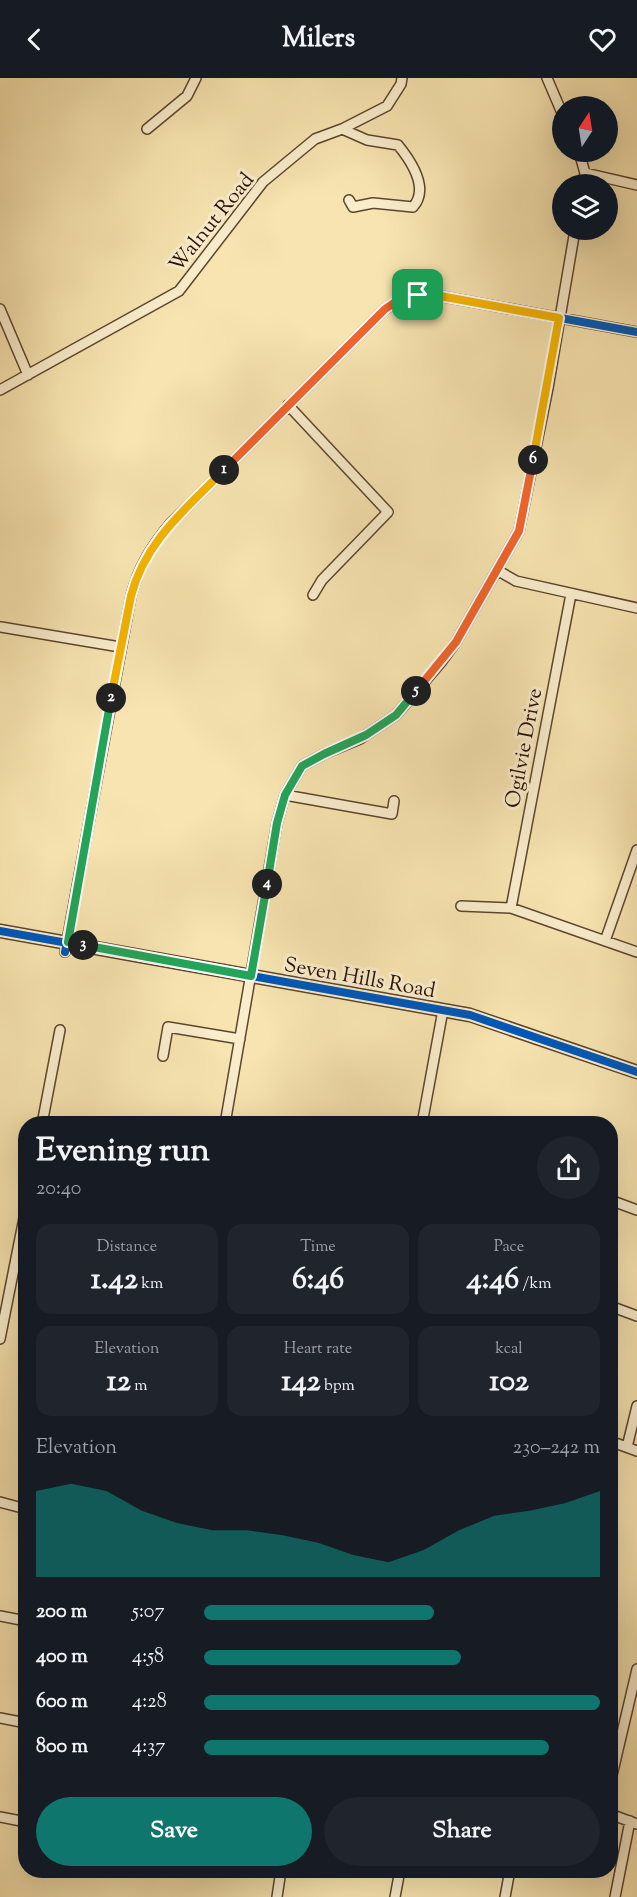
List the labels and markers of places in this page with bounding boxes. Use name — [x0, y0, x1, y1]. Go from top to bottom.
pin — [392, 269, 443, 320]
pin: 6 — [518, 445, 548, 475]
pin: 1 — [209, 455, 239, 485]
pin: 5 — [401, 676, 431, 706]
pin: 2 — [96, 683, 126, 713]
pin: 4 — [252, 869, 282, 899]
pin: 3 — [68, 930, 98, 960]

